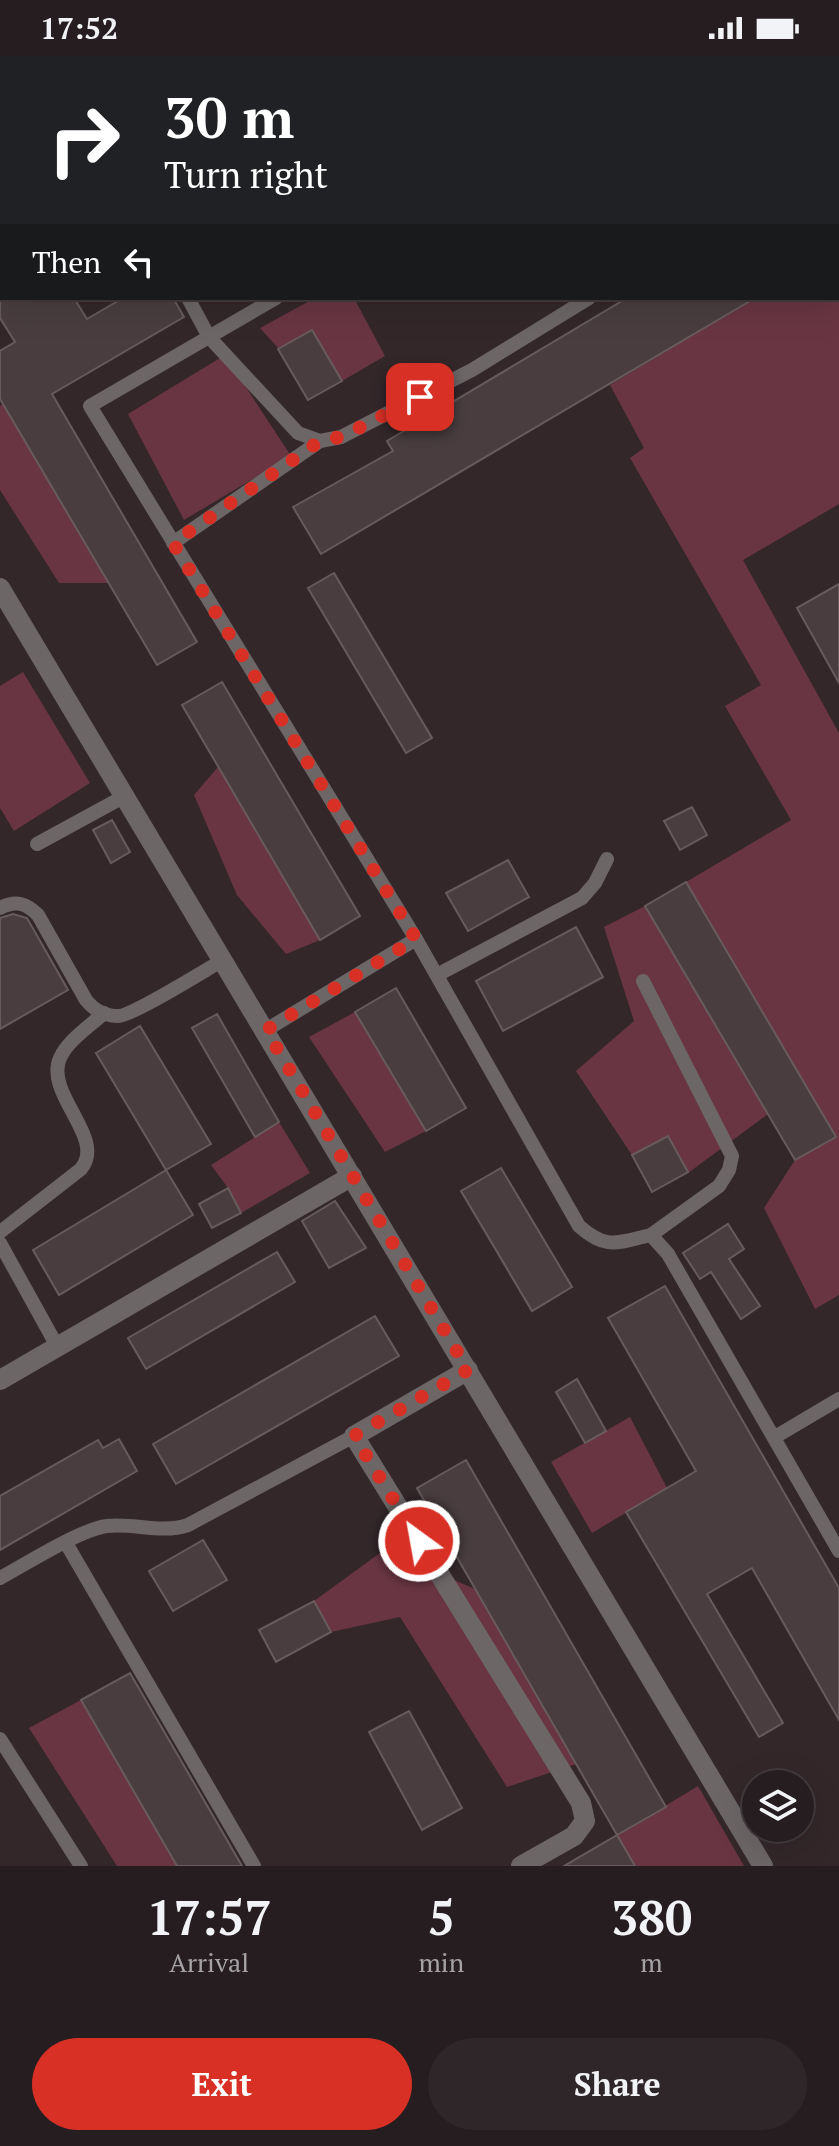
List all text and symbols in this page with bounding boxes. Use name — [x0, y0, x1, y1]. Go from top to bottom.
text: 17:52 — [40, 8, 118, 48]
text: 30 m — [164, 80, 294, 154]
icon: right — [32, 88, 136, 192]
text: Turn right — [164, 151, 328, 198]
icon: left — [117, 240, 161, 284]
text: Then — [32, 242, 101, 282]
pin — [386, 363, 454, 431]
icon: arrive — [398, 375, 442, 419]
position arrow — [377, 1499, 461, 1583]
map controls — [742, 1770, 814, 1842]
button: layers — [742, 1770, 814, 1842]
text: 17:57 — [147, 1885, 272, 1949]
text: 5 — [428, 1885, 455, 1949]
text: 380 — [611, 1885, 692, 1949]
text: Arrival — [169, 1945, 249, 1979]
text: min — [418, 1945, 464, 1979]
text: m — [640, 1945, 663, 1979]
button: Exit — [32, 2038, 412, 2130]
button: Share — [428, 2038, 807, 2130]

